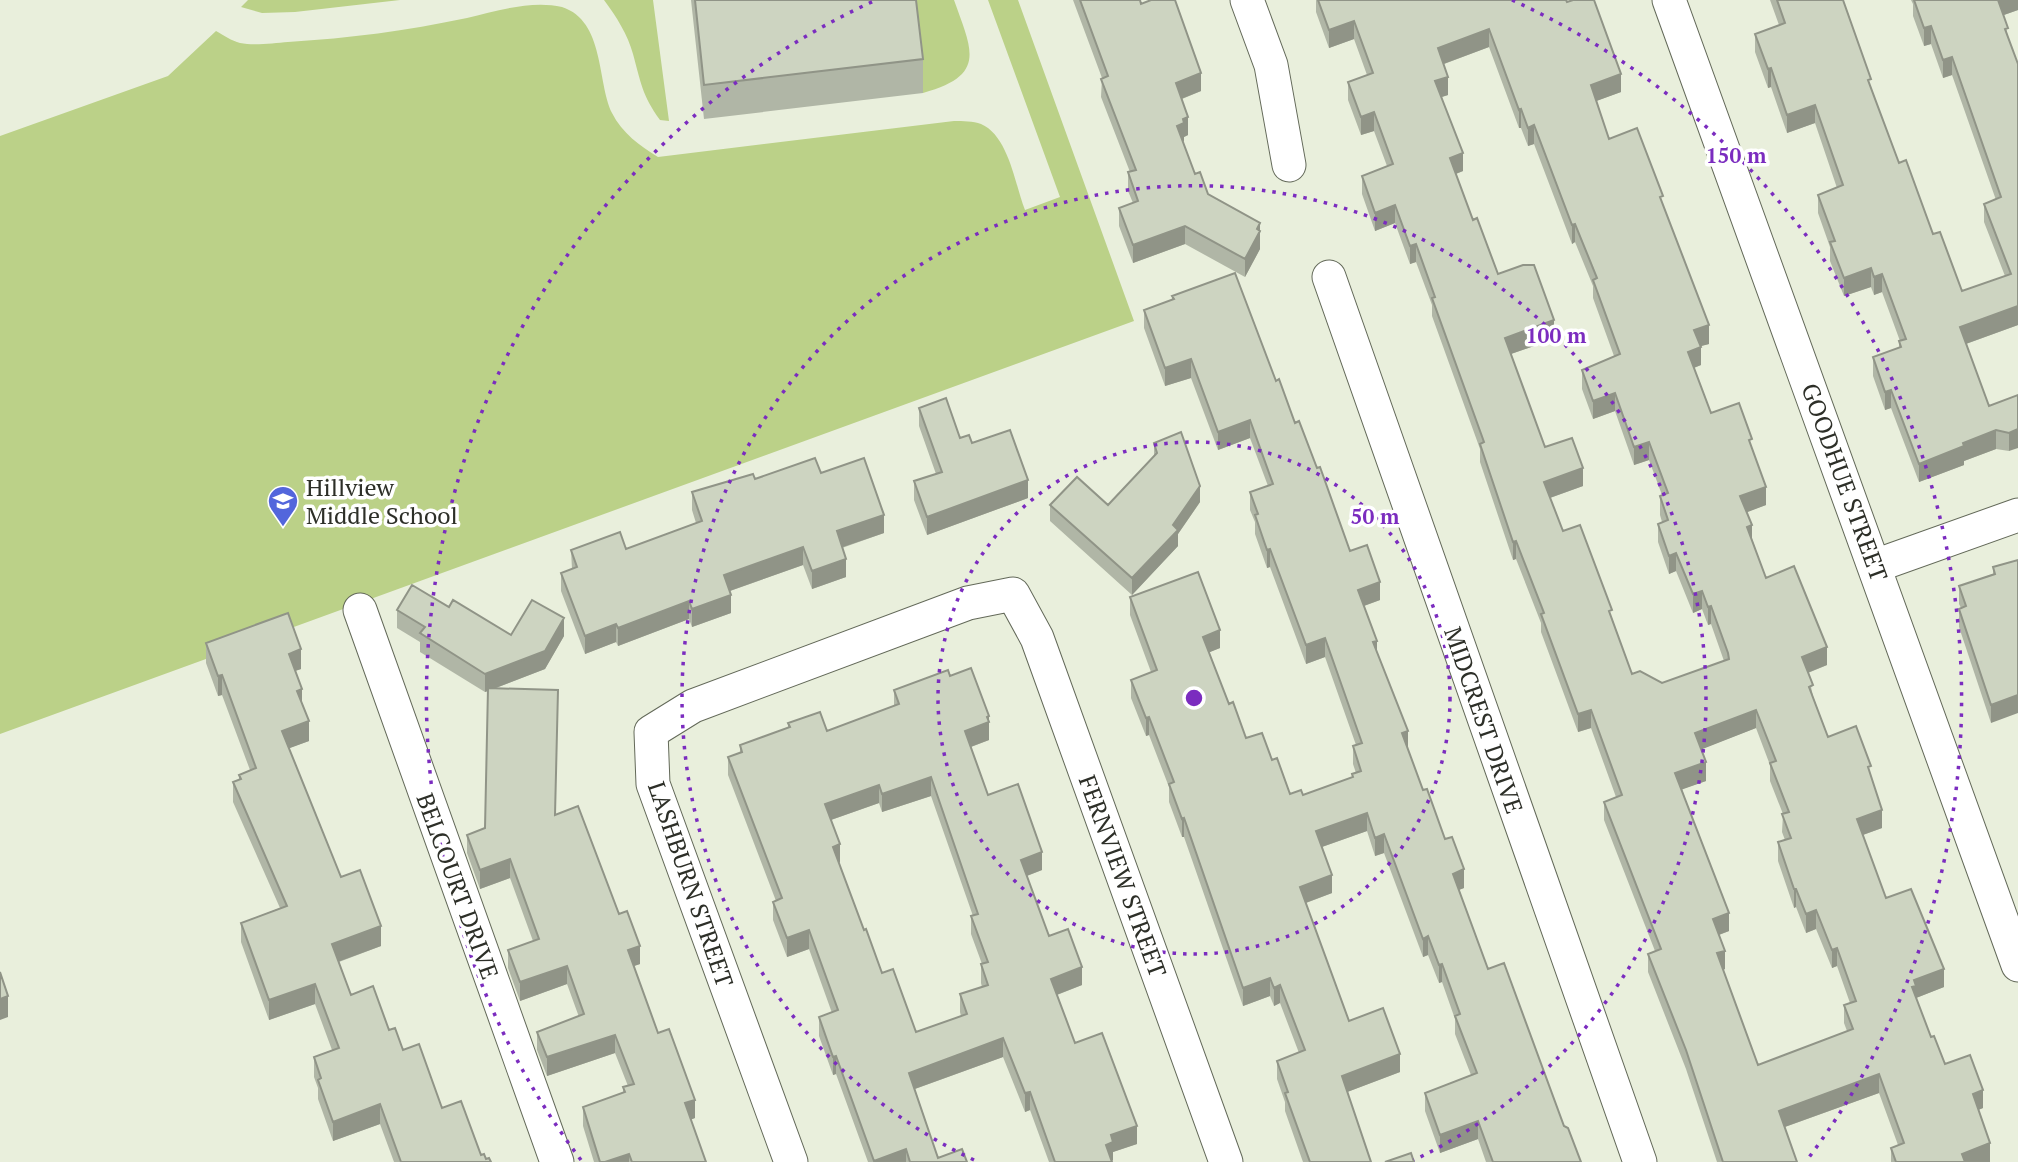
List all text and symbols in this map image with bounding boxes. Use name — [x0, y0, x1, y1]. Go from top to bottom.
text: 150 m — [1706, 141, 1767, 169]
text: 100 m — [1526, 321, 1587, 349]
street label: GOODHUE STREET — [1794, 379, 1896, 585]
place label: Hillview Middle School — [306, 471, 458, 531]
school or university icon: Hillview Middle School — [266, 484, 300, 528]
text: 50 m — [1351, 502, 1400, 530]
street label: MIDCREST DRIVE — [1437, 622, 1531, 818]
centre of rings — [1182, 686, 1206, 710]
street label: FERNVIEW STREET — [1072, 771, 1174, 982]
street label: LASHBURN STREET — [641, 777, 741, 991]
street label: BELCOURT DRIVE — [409, 788, 507, 984]

